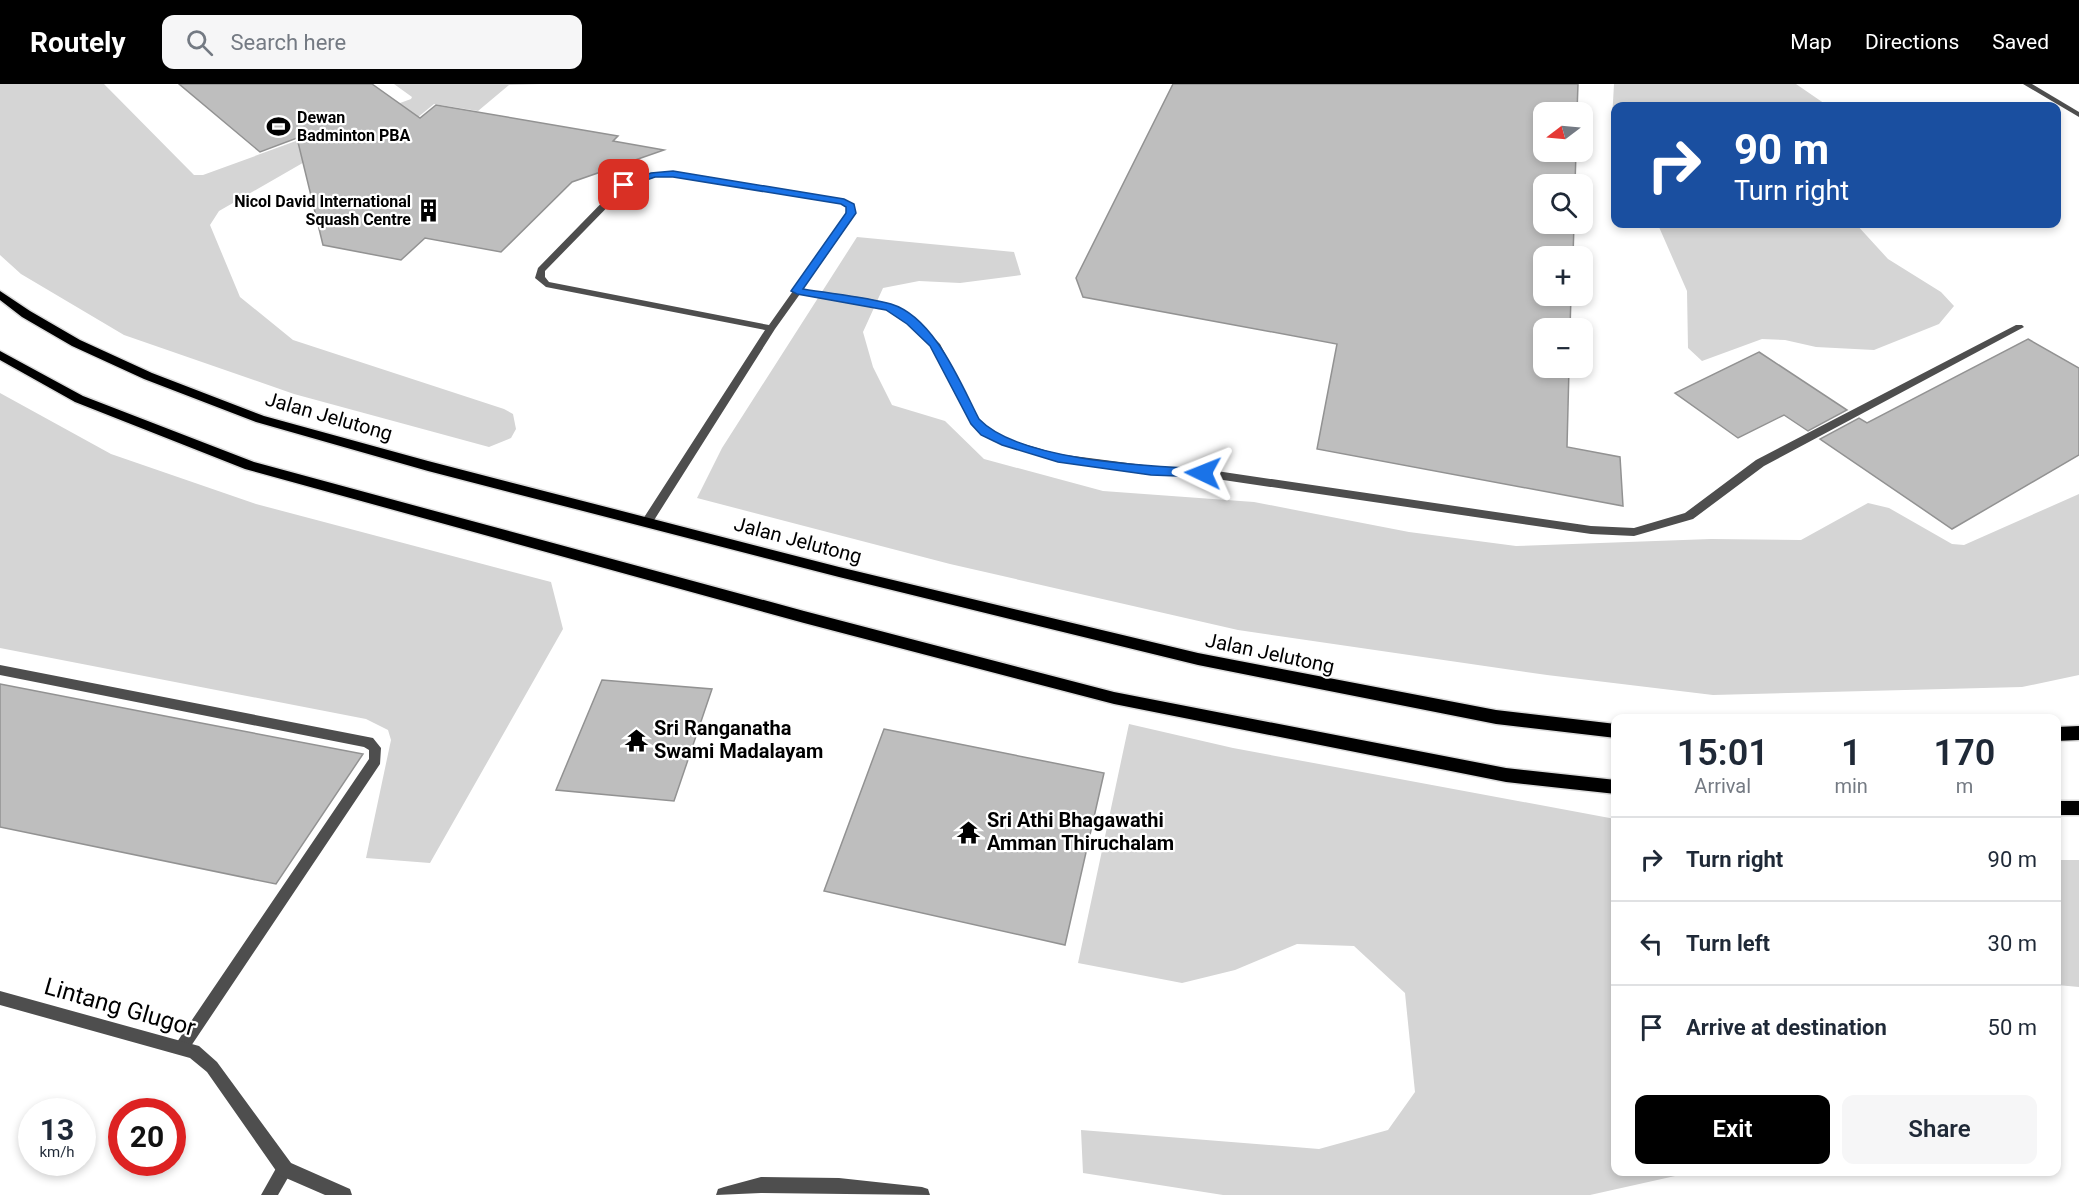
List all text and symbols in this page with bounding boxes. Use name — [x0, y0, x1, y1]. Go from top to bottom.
search box — [162, 15, 582, 69]
text: Routely — [30, 26, 126, 59]
icon: search — [183, 26, 216, 59]
text: Search here — [231, 30, 346, 55]
text: Map — [1790, 30, 1832, 54]
text: Directions — [1865, 30, 1959, 54]
text: Saved — [1992, 30, 2049, 54]
north arrow — [1533, 102, 1593, 162]
map controls — [1533, 102, 1593, 378]
place label: Dewan Badminton PBA — [297, 108, 411, 145]
sports icon: Dewan Badminton PBA — [266, 113, 292, 139]
text: 90 m — [1734, 125, 1829, 174]
icon: right — [1635, 126, 1713, 204]
pin — [598, 159, 649, 210]
icon: arrive — [607, 168, 640, 201]
button: search — [1533, 174, 1593, 234]
text: Turn right — [1734, 175, 1849, 207]
place label: Nicol David International Squash Centre — [234, 192, 411, 229]
building icon: Nicol David International Squash Centre — [416, 197, 442, 223]
button: + — [1533, 246, 1593, 306]
button: − — [1533, 318, 1593, 378]
street label: Jalan Jelutong — [263, 386, 395, 446]
position arrow — [1171, 441, 1235, 505]
street label: Jalan Jelutong — [732, 511, 864, 569]
street label: Jalan Jelutong — [1203, 628, 1337, 678]
place label: Sri Ranganatha Swami Madalayam — [654, 716, 823, 763]
temple icon: Sri Ranganatha Swami Madalayam — [623, 727, 649, 753]
text: 15:01 — [1677, 732, 1769, 774]
text: 1 — [1841, 732, 1861, 774]
text: 170 — [1934, 732, 1995, 774]
text: Arrival — [1694, 774, 1751, 798]
text: min — [1834, 774, 1868, 798]
text: m — [1956, 774, 1973, 798]
place label: Sri Athi Bhagawathi Amman Thiruchalam — [987, 808, 1174, 855]
temple icon: Sri Athi Bhagawathi Amman Thiruchalam — [956, 819, 982, 845]
icon: right — [1635, 843, 1668, 876]
text: Turn right — [1686, 847, 1783, 872]
text: 90 m — [1988, 847, 2037, 872]
icon: left — [1635, 927, 1668, 960]
text: Turn left — [1686, 931, 1770, 956]
text: 30 m — [1988, 931, 2037, 956]
street label: Lintang Glugor — [41, 972, 199, 1042]
icon: arrive — [1635, 1011, 1668, 1044]
text: Arrive at destination — [1686, 1015, 1887, 1040]
text: 50 m — [1988, 1015, 2037, 1040]
button: Exit — [1635, 1095, 1830, 1164]
button: Share — [1842, 1095, 2037, 1164]
speed limit sign: 20 — [108, 1098, 186, 1176]
text: 13 — [40, 1112, 74, 1147]
text: km/h — [39, 1143, 75, 1161]

